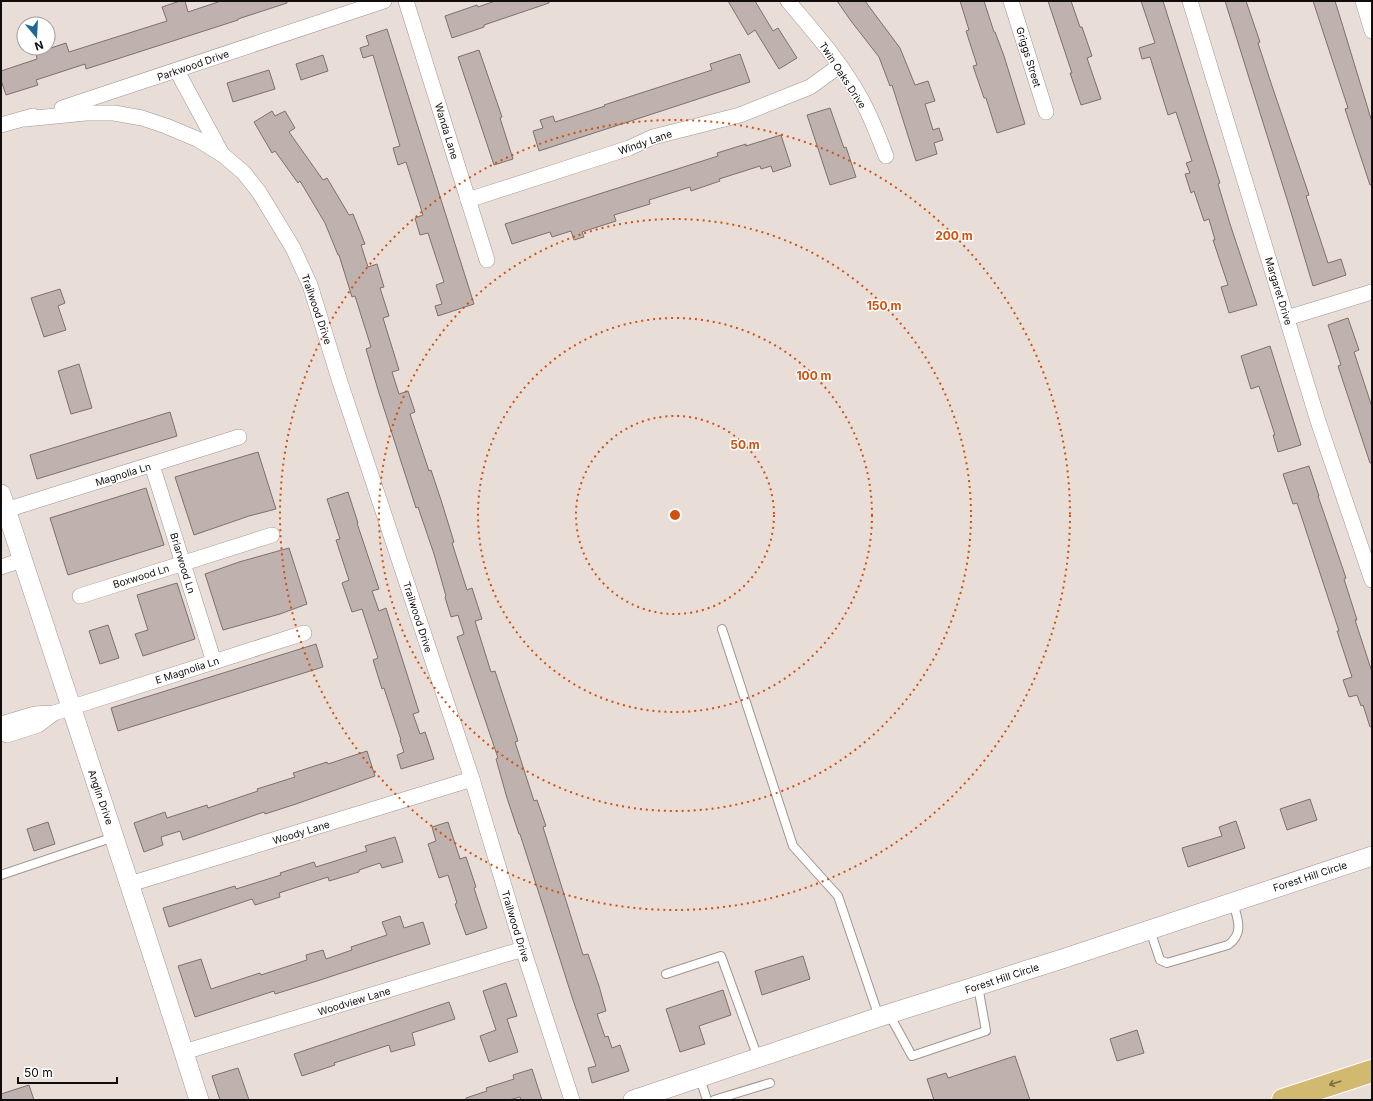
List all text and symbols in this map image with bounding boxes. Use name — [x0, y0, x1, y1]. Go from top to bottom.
north arrow — [16, 16, 56, 56]
street label: Griggs Street — [1014, 25, 1044, 89]
text: N — [33, 38, 45, 53]
street label: Twin Oaks Drive — [817, 40, 869, 111]
street label: Parkwood Drive — [156, 47, 231, 83]
street label: Wanda Lane — [433, 101, 461, 161]
street label: Windy Lane — [617, 127, 673, 157]
text: 200 m — [935, 228, 973, 243]
street label: Margaret Drive — [1263, 256, 1295, 327]
street label: Trailwood Drive — [299, 272, 335, 346]
text: 150 m — [867, 298, 901, 313]
text: 100 m — [796, 368, 832, 383]
text: 50 m — [730, 437, 760, 452]
street label: Magnolia Ln — [94, 460, 152, 488]
centre of rings — [668, 508, 682, 522]
street label: Briarwood Ln — [168, 531, 198, 595]
street label: Boxwood Ln — [111, 562, 171, 590]
street label: Trailwood Drive — [401, 580, 435, 654]
street label: E Magnolia Ln — [154, 654, 220, 686]
street label: Anglin Drive — [86, 768, 116, 826]
street label: Woody Lane — [271, 818, 331, 846]
street label: Forest Hill Circle — [1271, 858, 1349, 894]
street label: Trailwood Drive — [499, 889, 533, 963]
street label: Forest Hill Circle — [963, 960, 1041, 996]
street label: Woodview Lane — [316, 984, 392, 1018]
scale bar — [18, 1059, 117, 1085]
text: 50 m — [24, 1065, 53, 1080]
one-way arrow — [1329, 1080, 1342, 1087]

